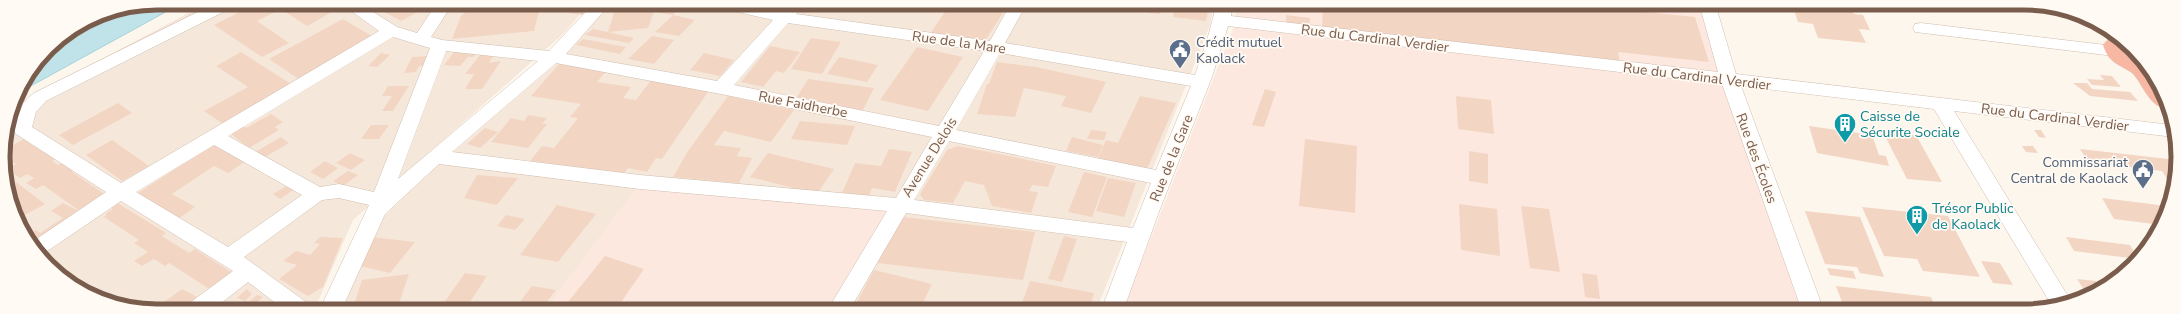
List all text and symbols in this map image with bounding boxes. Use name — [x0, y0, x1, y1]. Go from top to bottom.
street label: Rue du Cardinal Verdier — [1300, 20, 1450, 57]
street label: Rue de la Mare — [911, 27, 1007, 58]
place label: Crédit mutuel Kaolack — [1196, 33, 1283, 68]
public building icon: Crédit mutuel Kaolack — [1167, 37, 1193, 70]
street label: Rue du Cardinal Verdier — [1622, 58, 1772, 95]
street label: Rue Faidherbe — [757, 87, 849, 122]
street label: Rue du Cardinal Verdier — [1980, 99, 2130, 136]
place label: Caisse de Sécurite Sociale — [1860, 107, 1960, 142]
street label: Rue des Écoles — [1731, 110, 1782, 206]
building icon: Caisse de Sécurite Sociale — [1832, 111, 1858, 144]
street label: Rue de la Gare — [1145, 112, 1198, 205]
street label: Avenue Delois — [897, 113, 962, 201]
place label: Commissariat Central de Kaolack — [2010, 153, 2129, 188]
public building icon: Commissariat Central de Kaolack — [2130, 157, 2156, 190]
place label: Trésor Public de Kaolack — [1932, 199, 2014, 234]
building icon: Trésor Public de Kaolack — [1904, 203, 1930, 236]

